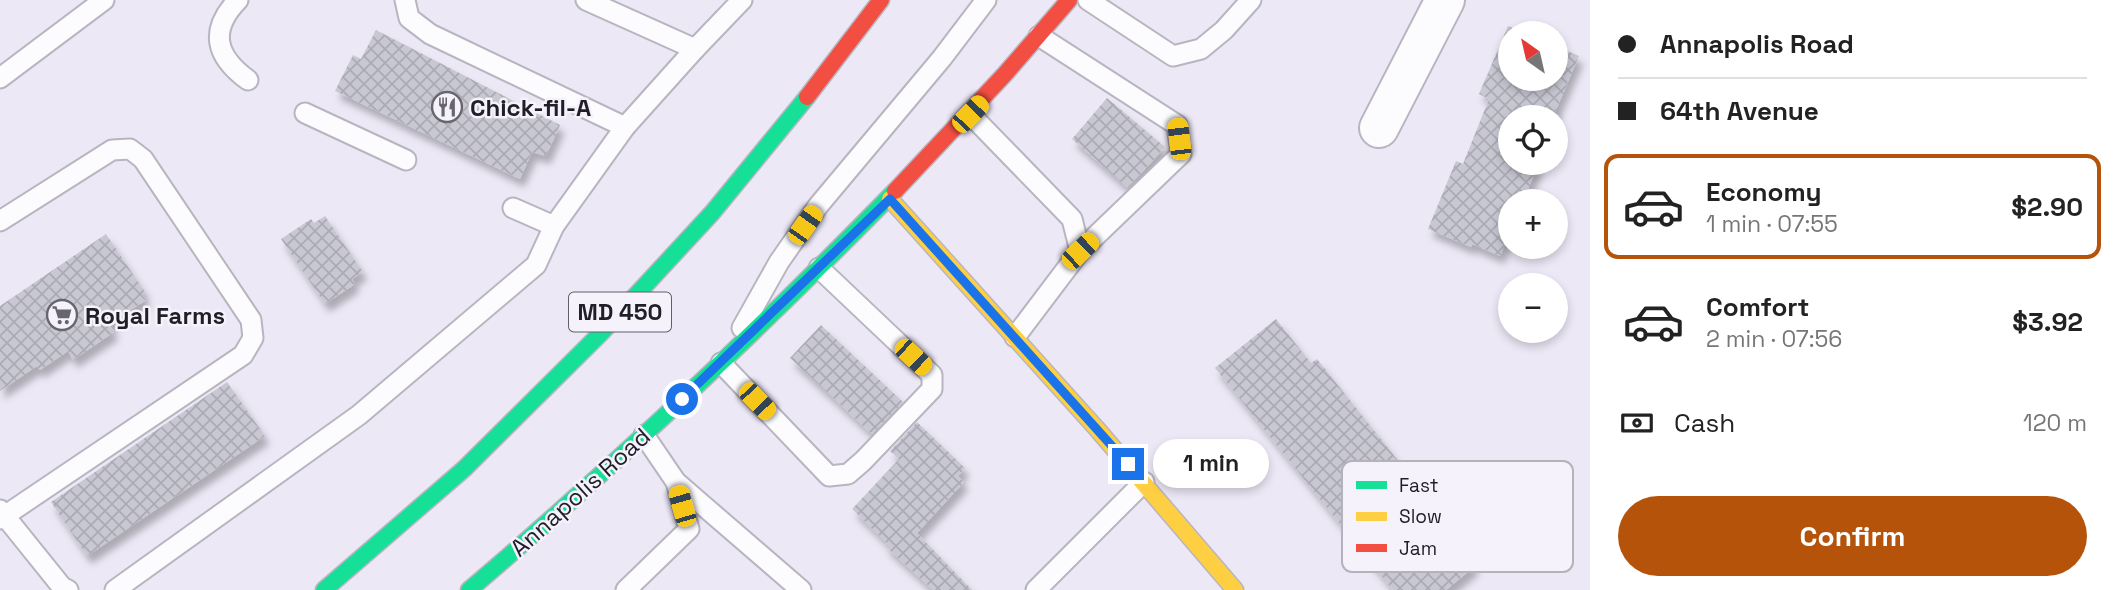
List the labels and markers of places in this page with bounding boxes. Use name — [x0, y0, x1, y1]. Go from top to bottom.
restaurant icon: Chick-fil-A — [430, 90, 464, 124]
place label: Chick-fil-A — [470, 92, 591, 123]
supermarket icon: Royal Farms — [45, 298, 79, 332]
place label: Royal Farms — [85, 300, 225, 331]

